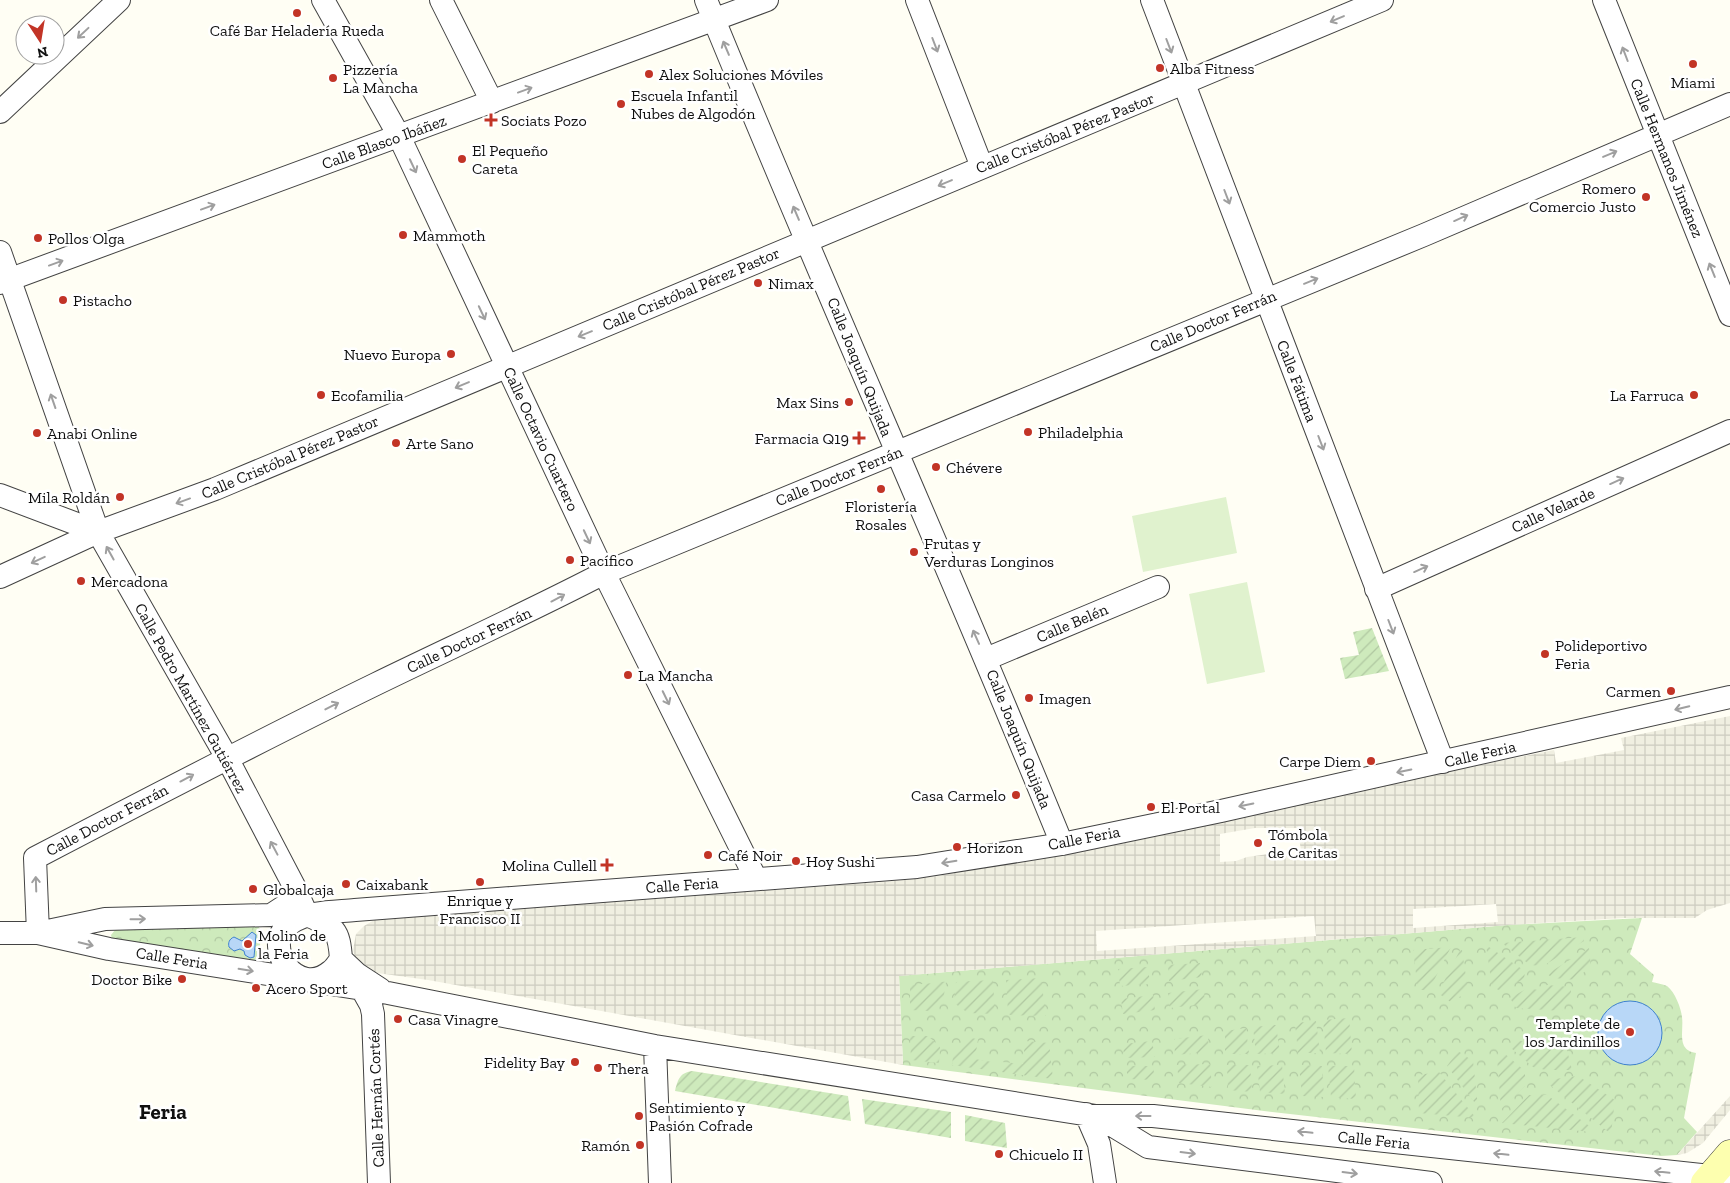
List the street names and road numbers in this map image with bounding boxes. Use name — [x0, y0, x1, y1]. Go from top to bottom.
street label: Calle Hermanos Jiménez — [1626, 76, 1708, 240]
street label: Calle Cristóbal Pérez Pastor — [973, 88, 1157, 178]
street label: Calle Blasco Ibáñez — [319, 111, 449, 173]
street label: Calle Cristóbal Pérez Pastor — [599, 243, 783, 335]
street label: Calle Doctor Ferrán — [1147, 285, 1280, 356]
street label: Calle Joaquín Quijada — [823, 295, 897, 440]
street label: Calle Fátima — [1273, 337, 1321, 425]
street label: Calle Octavio Cuartero — [499, 364, 583, 514]
street label: Calle Cristóbal Pérez Pastor — [198, 411, 382, 503]
street label: Calle Doctor Ferrán — [773, 442, 906, 510]
street label: Calle Velarde — [1508, 483, 1598, 537]
street label: Calle Belén — [1033, 599, 1111, 647]
street label: Calle Pedro Martínez Gutiérrez — [131, 600, 251, 796]
street label: Calle Doctor Ferrán — [404, 602, 535, 677]
street label: Calle Joaquín Quijada — [982, 667, 1056, 812]
street label: Calle Feria — [1442, 736, 1518, 771]
street label: Calle Doctor Ferrán — [43, 779, 172, 860]
street label: Calle Feria — [1046, 822, 1122, 854]
street label: Calle Feria — [645, 873, 719, 897]
street label: Calle Feria — [135, 943, 210, 973]
street label: Calle Hernán Cortés — [364, 1028, 388, 1168]
street label: Calle Feria — [1337, 1127, 1411, 1153]

